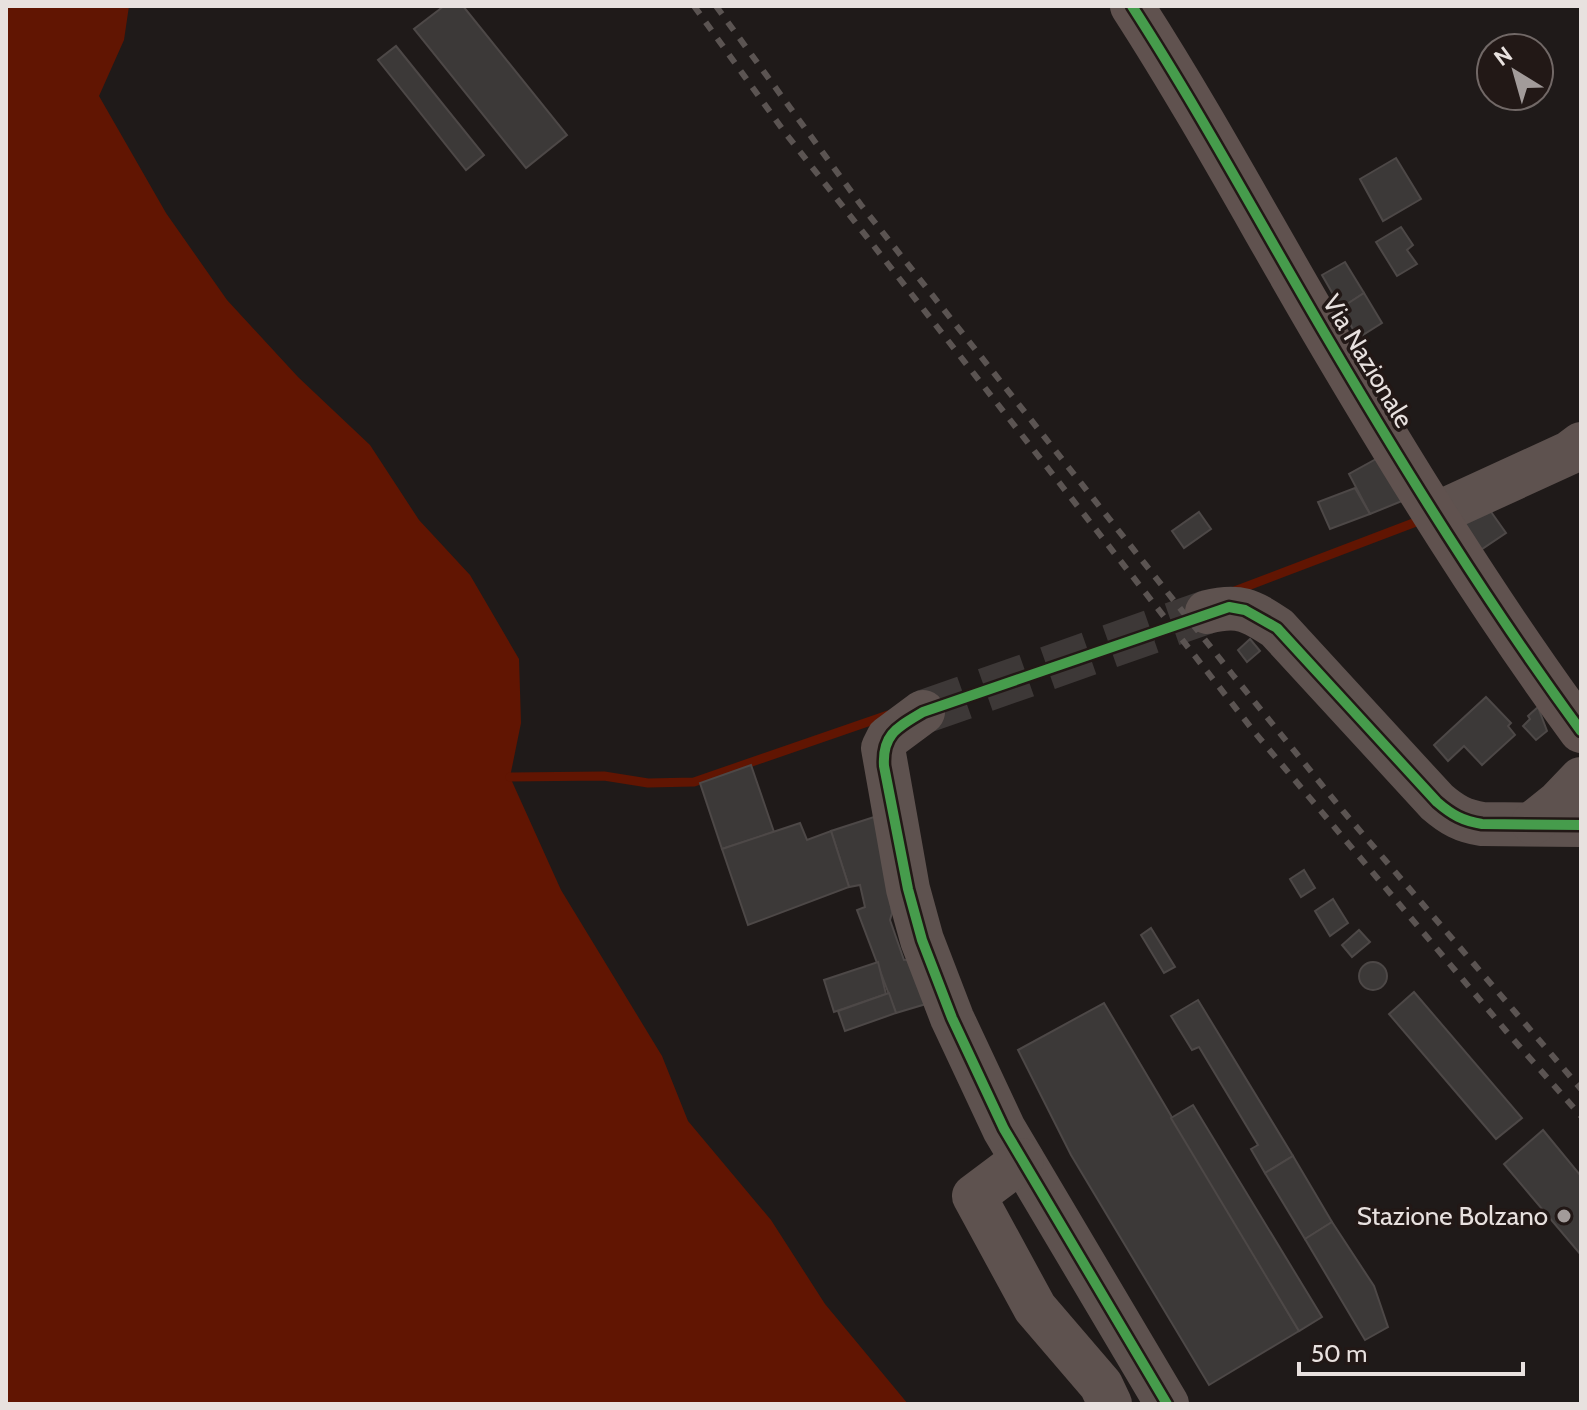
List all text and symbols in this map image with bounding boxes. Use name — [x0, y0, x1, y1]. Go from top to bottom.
north arrow — [1475, 32, 1555, 112]
text: N — [1489, 41, 1518, 72]
street label: Via Nazionale — [1316, 289, 1420, 433]
place label: Stazione Bolzano — [1357, 1200, 1548, 1232]
marker: Stazione Bolzano — [1555, 1207, 1573, 1225]
scale bar — [1299, 1326, 1523, 1376]
text: 50 m — [1311, 1339, 1367, 1368]

